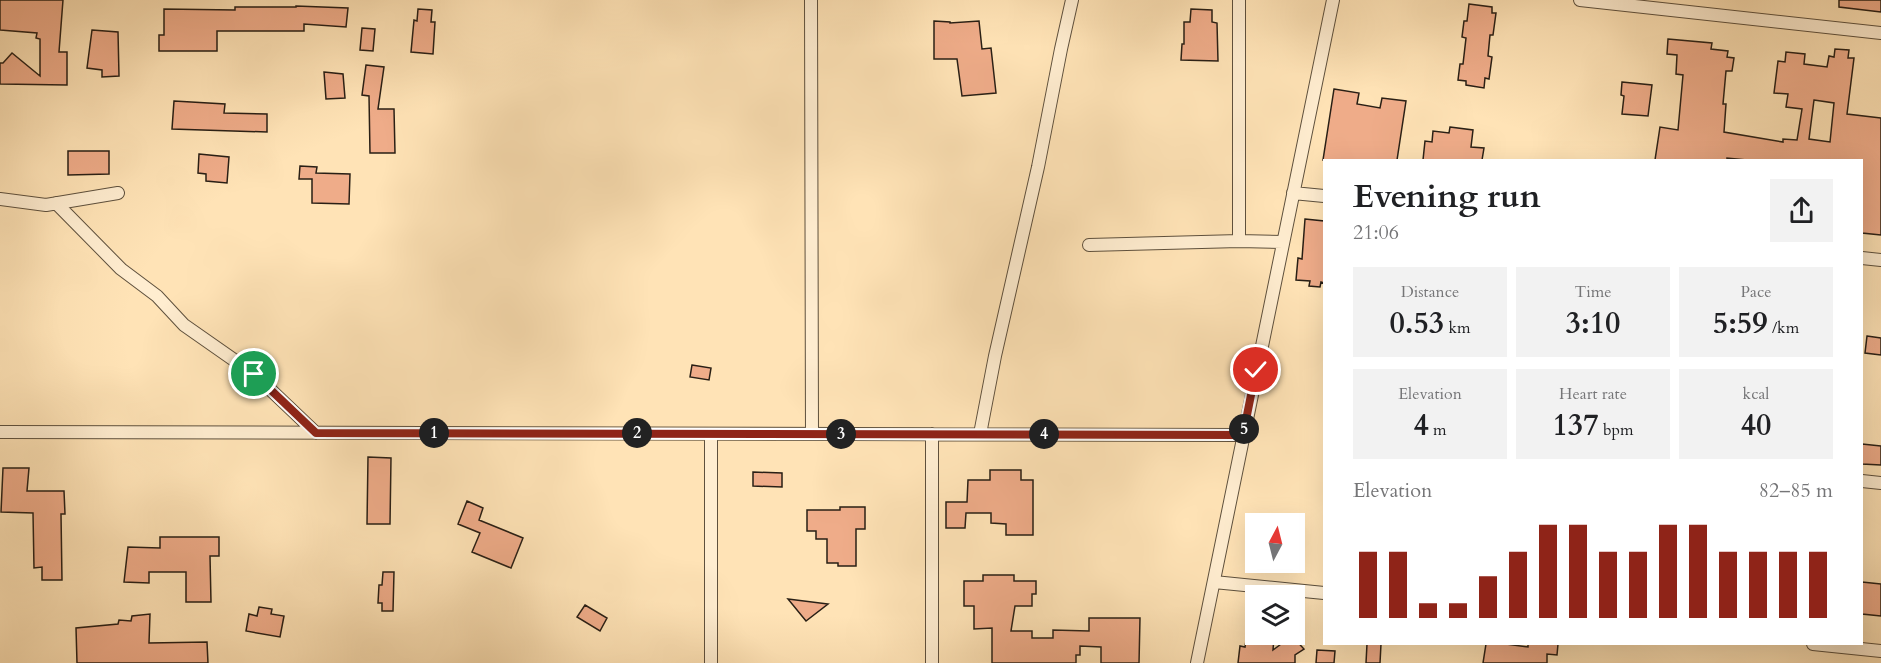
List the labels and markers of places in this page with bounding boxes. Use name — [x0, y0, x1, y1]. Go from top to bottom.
pin — [1230, 344, 1281, 395]
pin — [228, 348, 279, 399]
pin: 5 — [1229, 414, 1259, 444]
pin: 1 — [419, 418, 449, 448]
pin: 2 — [622, 418, 652, 448]
pin: 3 — [826, 419, 856, 449]
pin: 4 — [1029, 419, 1059, 449]

